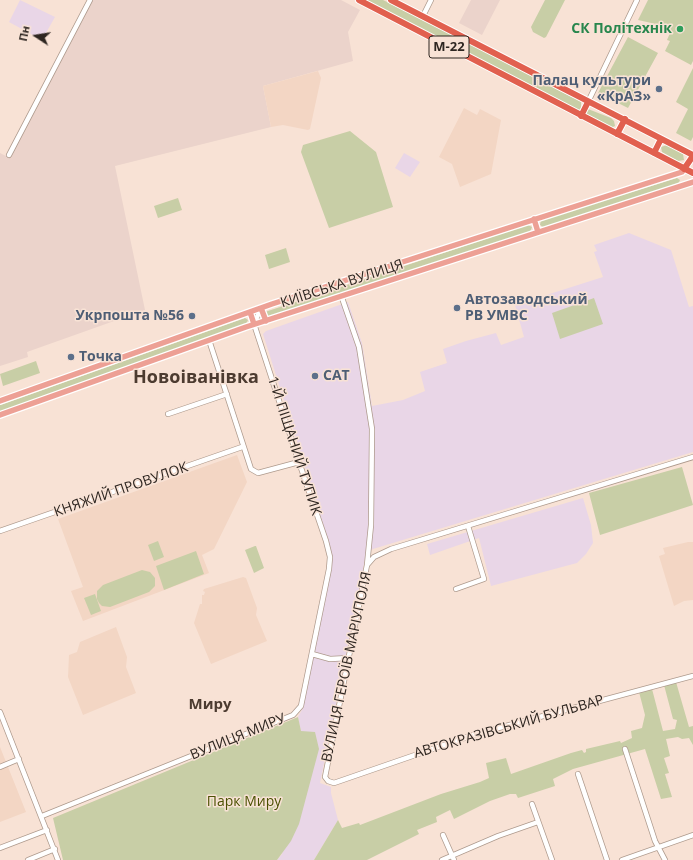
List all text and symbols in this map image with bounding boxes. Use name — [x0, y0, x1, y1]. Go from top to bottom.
north arrow — [16, 16, 56, 56]
place label: СК Політехнік — [571, 21, 672, 37]
text: Пн — [15, 24, 33, 43]
marker: СК Політехнік — [675, 24, 685, 34]
road number: М-22 — [429, 36, 469, 58]
place label: Палац культури «КрАЗ» — [532, 73, 651, 106]
marker: Палац культури «КрАЗ» — [654, 84, 664, 94]
street label: КИЇВСЬКА ВУЛИЦЯ — [278, 256, 406, 312]
place label: Автозаводський РВ УМВС — [465, 292, 588, 324]
marker: Автозаводський РВ УМВС — [452, 303, 462, 313]
place label: Укрпошта №56 — [76, 308, 184, 324]
marker: Укрпошта №56 — [187, 311, 197, 321]
place label: Точка — [79, 349, 122, 365]
marker: Точка — [66, 352, 76, 362]
district label: Новоіванівка — [133, 367, 259, 389]
place label: САТ — [323, 368, 350, 384]
marker: САТ — [310, 371, 320, 381]
street label: 1-Й ПІЩАНИЙ ТУПИК — [264, 374, 324, 518]
street label: КНЯЖИЙ ПРОВУЛОК — [52, 459, 190, 521]
street label: ВУЛИЦЯ ГЕРОЇВ МАРІУПОЛЯ — [319, 570, 375, 764]
street label: АВТОКРАЗІВСЬКИЙ БУЛЬВАР — [412, 692, 606, 762]
district label: Миру — [189, 696, 231, 714]
street label: ВУЛИЦЯ МИРУ — [188, 710, 288, 764]
park label: Парк Миру — [207, 794, 281, 810]

